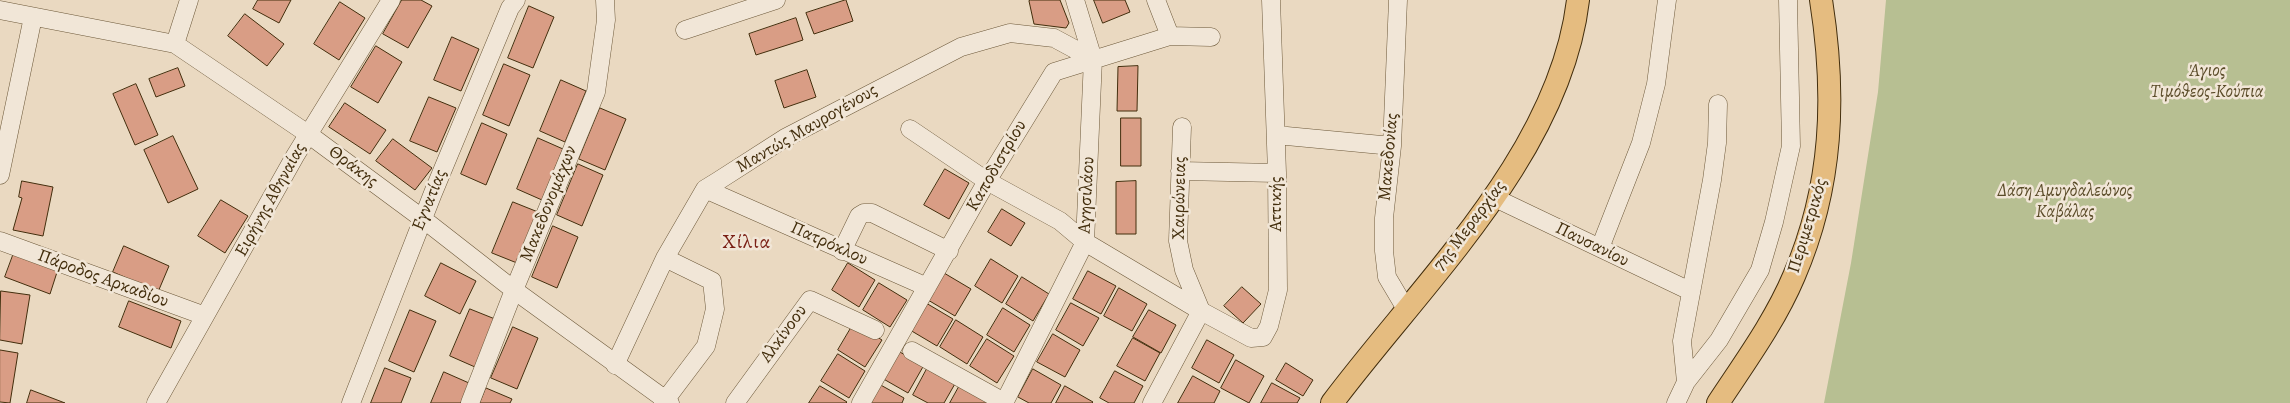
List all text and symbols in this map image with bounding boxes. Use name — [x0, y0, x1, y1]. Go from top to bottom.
park label: 'Αγιος Τιμόθεος-Κούπια — [2150, 61, 2264, 104]
street label: Μαντώς Μαυρογένους — [733, 80, 881, 178]
street label: Μακεδονίας — [1374, 112, 1404, 202]
street label: Καποδιστρίου — [962, 116, 1032, 216]
street label: Ειρήνης Αθηναίας — [231, 139, 311, 261]
street label: Θράκης — [324, 141, 382, 193]
street label: Μακεδονομάχων — [516, 143, 582, 265]
street label: Αγησιλάου — [1074, 156, 1100, 234]
street label: Χαιρώνειας — [1168, 156, 1192, 240]
street label: Εγνατίας — [408, 166, 452, 234]
street label: Αττικής — [1266, 176, 1288, 232]
street label: Περιμετρικός — [1783, 176, 1833, 276]
street label: 7ης Μεραρχίας — [1429, 177, 1511, 275]
park label: Δάση Αμυγδαλεώνος Καβάλας — [1997, 181, 2133, 223]
street label: Πατρόκλου — [787, 217, 871, 271]
street label: Παυσανίου — [1552, 218, 1632, 272]
district label: Χίλια — [722, 231, 772, 255]
street label: Πάροδος Αρκαδίου — [35, 245, 171, 313]
street label: Αλκίνοου — [756, 301, 812, 367]

